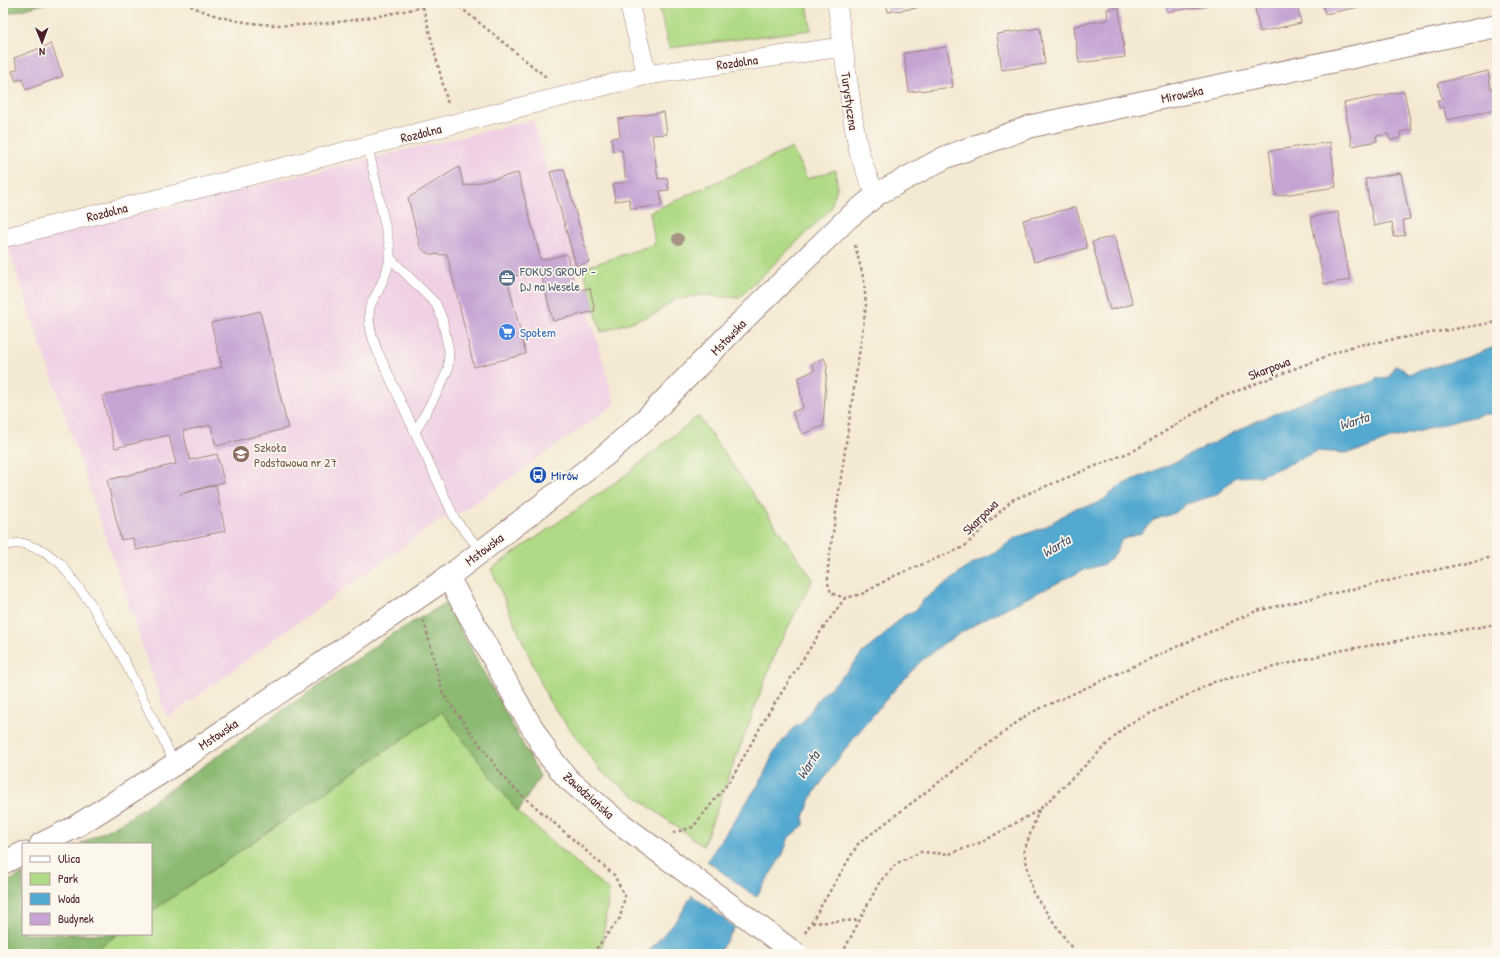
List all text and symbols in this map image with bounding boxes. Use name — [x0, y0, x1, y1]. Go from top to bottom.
north arrow — [22, 22, 62, 62]
text: N — [39, 45, 45, 59]
street label: Rozdolna — [715, 50, 759, 74]
street label: Turystyczna — [837, 71, 863, 131]
street label: Mirowska — [1159, 81, 1205, 107]
street label: Rozdolna — [399, 119, 443, 147]
street label: Rozdolna — [85, 198, 129, 226]
place label: FOKUS GROUP - DJ na Wesele — [519, 262, 596, 295]
office icon: FOKUS GROUP - DJ na Wesele — [497, 268, 517, 288]
street label: Mstowska — [706, 315, 750, 359]
supermarket icon: Społem — [497, 322, 517, 342]
place label: Społem — [520, 323, 556, 341]
street label: Skarpowa — [1246, 352, 1292, 384]
water label: Warta — [1337, 406, 1372, 434]
place label: Szkoła Podstawowa nr 27 — [254, 438, 337, 471]
school or university icon: Szkoła Podstawowa nr 27 — [231, 444, 251, 464]
bus stop icon: Mirów — [528, 465, 548, 485]
place label: Mirów — [551, 466, 578, 484]
street label: Skarpowa — [958, 495, 1002, 539]
street label: Mstowska — [461, 529, 507, 569]
water label: Warta — [1038, 529, 1075, 561]
street label: Mstowska — [195, 714, 241, 754]
water label: Warta — [791, 746, 824, 782]
street label: Zawodziańska — [560, 767, 618, 823]
legend — [22, 843, 152, 935]
text: Ulica — [58, 850, 80, 867]
text: Park — [58, 870, 78, 887]
text: Woda — [58, 890, 80, 907]
text: Budynek — [58, 910, 94, 927]

